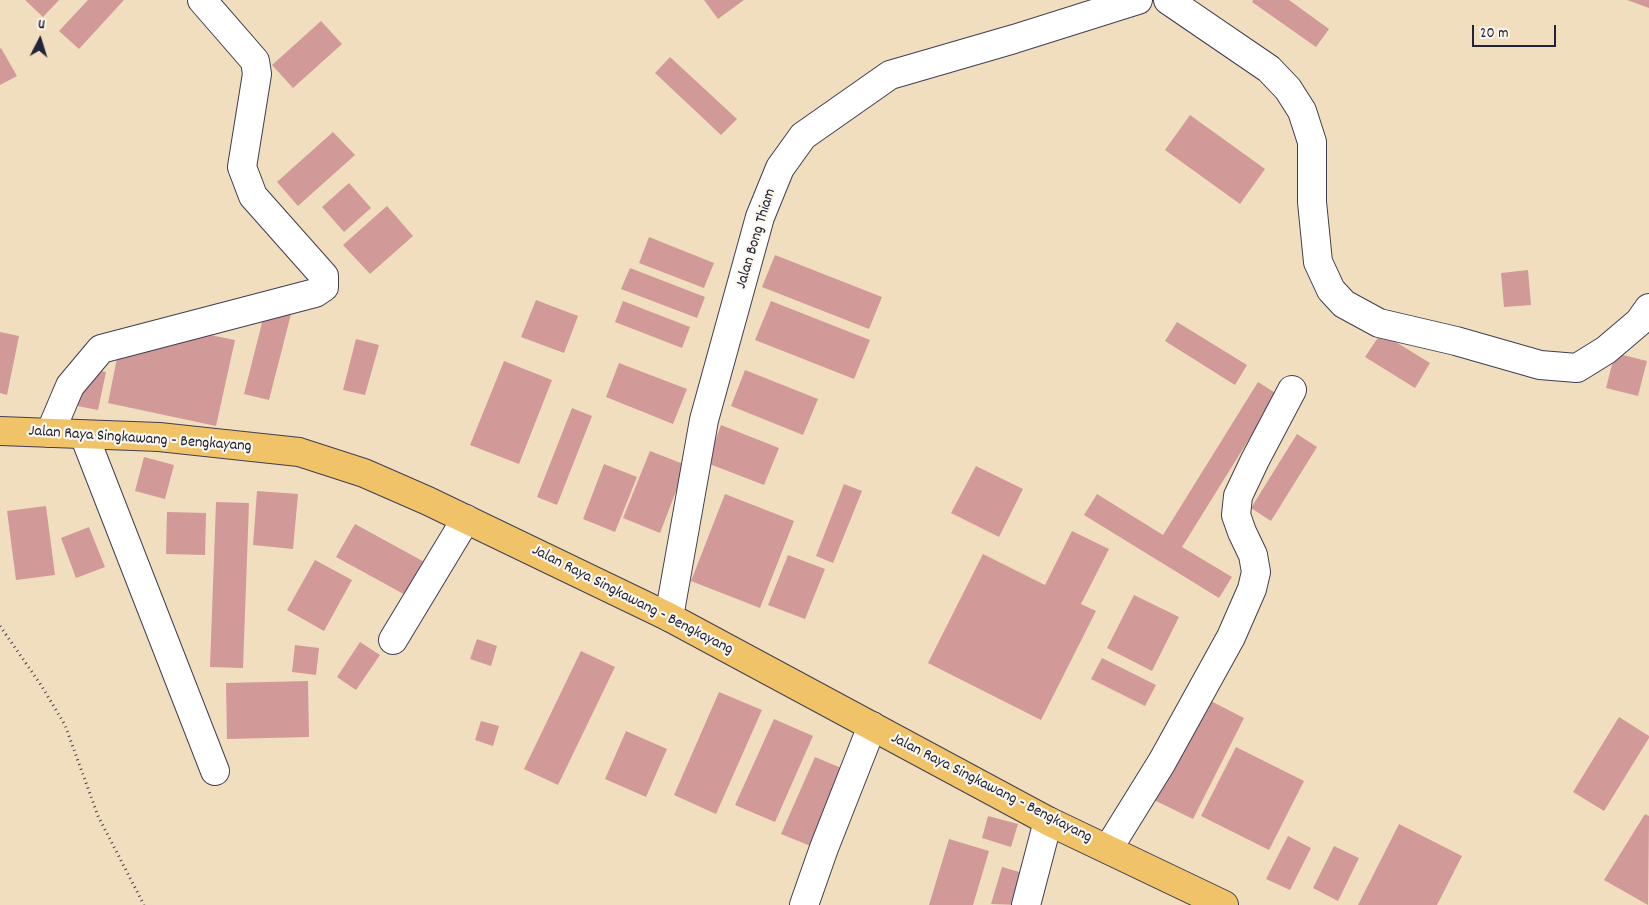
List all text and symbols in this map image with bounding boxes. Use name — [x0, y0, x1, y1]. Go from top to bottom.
north arrow — [15, 15, 65, 65]
text: U — [37, 15, 46, 35]
scale bar — [1474, 15, 1558, 47]
text: 20 m — [1480, 23, 1508, 45]
street label: Jalan Bong Thiam — [733, 187, 781, 291]
street label: Jalan Raya Singkawang - Bengkayang — [28, 423, 252, 457]
street label: Jalan Raya Singkawang - Bengkayang — [528, 542, 736, 660]
street label: Jalan Raya Singkawang - Bengkayang — [887, 730, 1095, 848]

